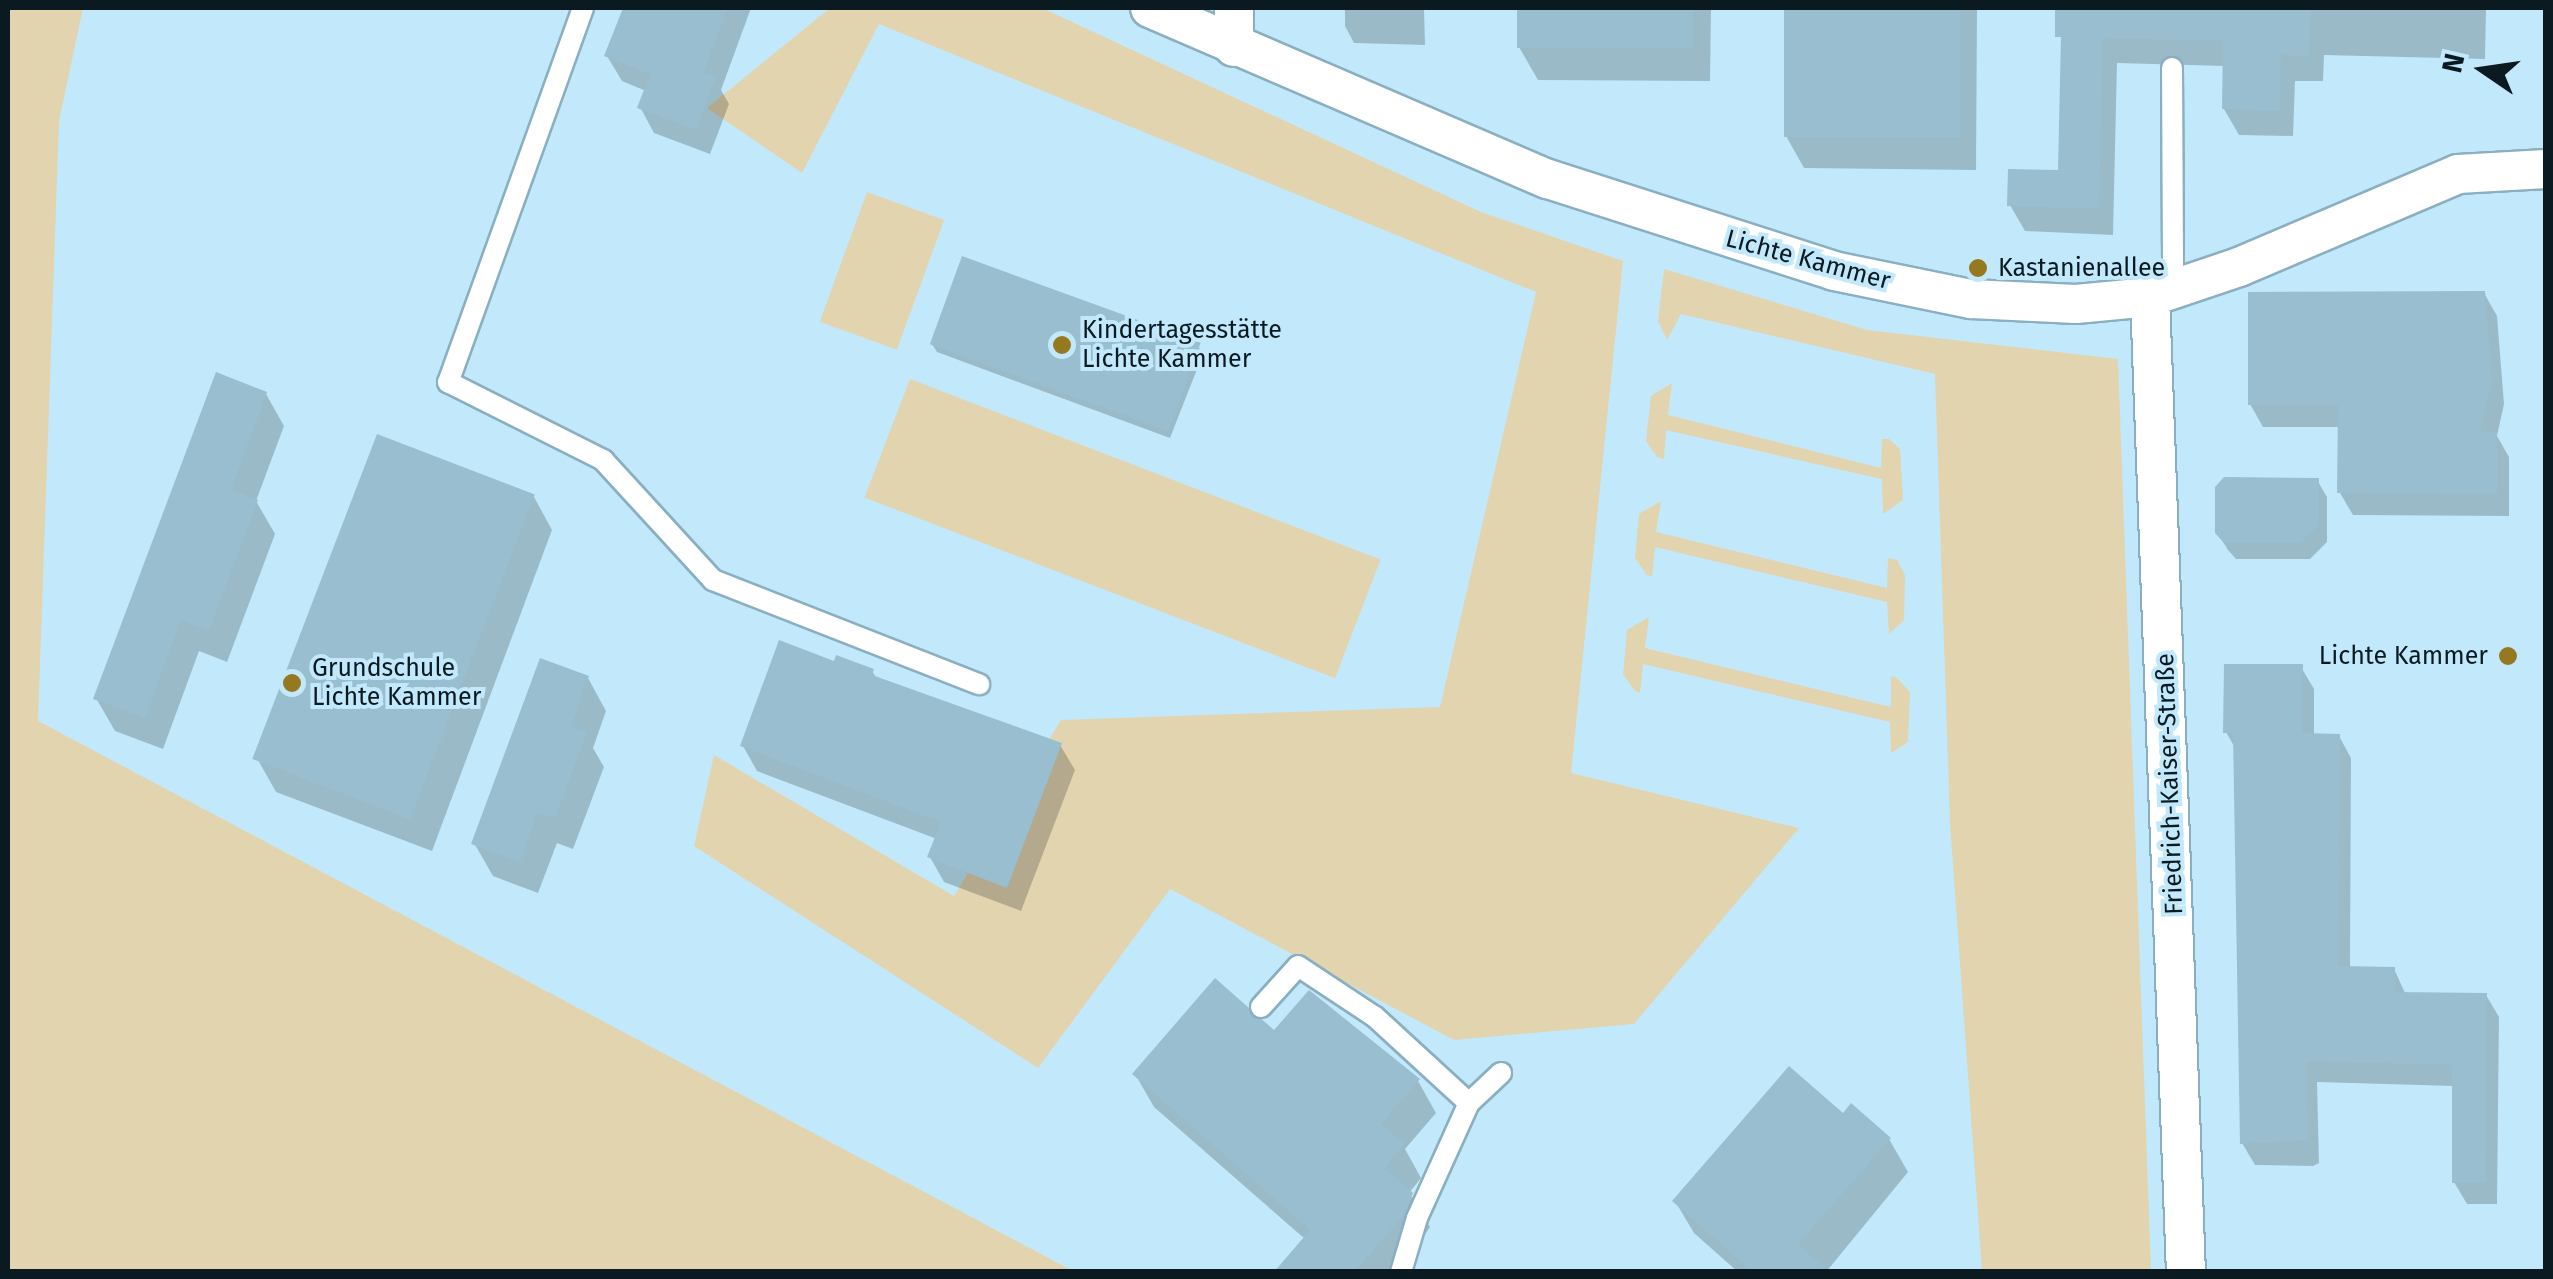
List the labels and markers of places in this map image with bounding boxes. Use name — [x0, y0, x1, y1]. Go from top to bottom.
place label: Kastanienallee — [1998, 253, 2165, 283]
marker: Kastanienallee — [1967, 257, 1989, 279]
place label: Kindertagesstätte Lichte Kammer — [1082, 316, 1282, 375]
marker: Kindertagesstätte Lichte Kammer — [1051, 334, 1073, 356]
place label: Lichte Kammer — [2319, 641, 2488, 671]
marker: Lichte Kammer — [2497, 645, 2519, 667]
place label: Grundschule Lichte Kammer — [312, 654, 481, 713]
marker: Grundschule Lichte Kammer — [281, 672, 303, 694]

